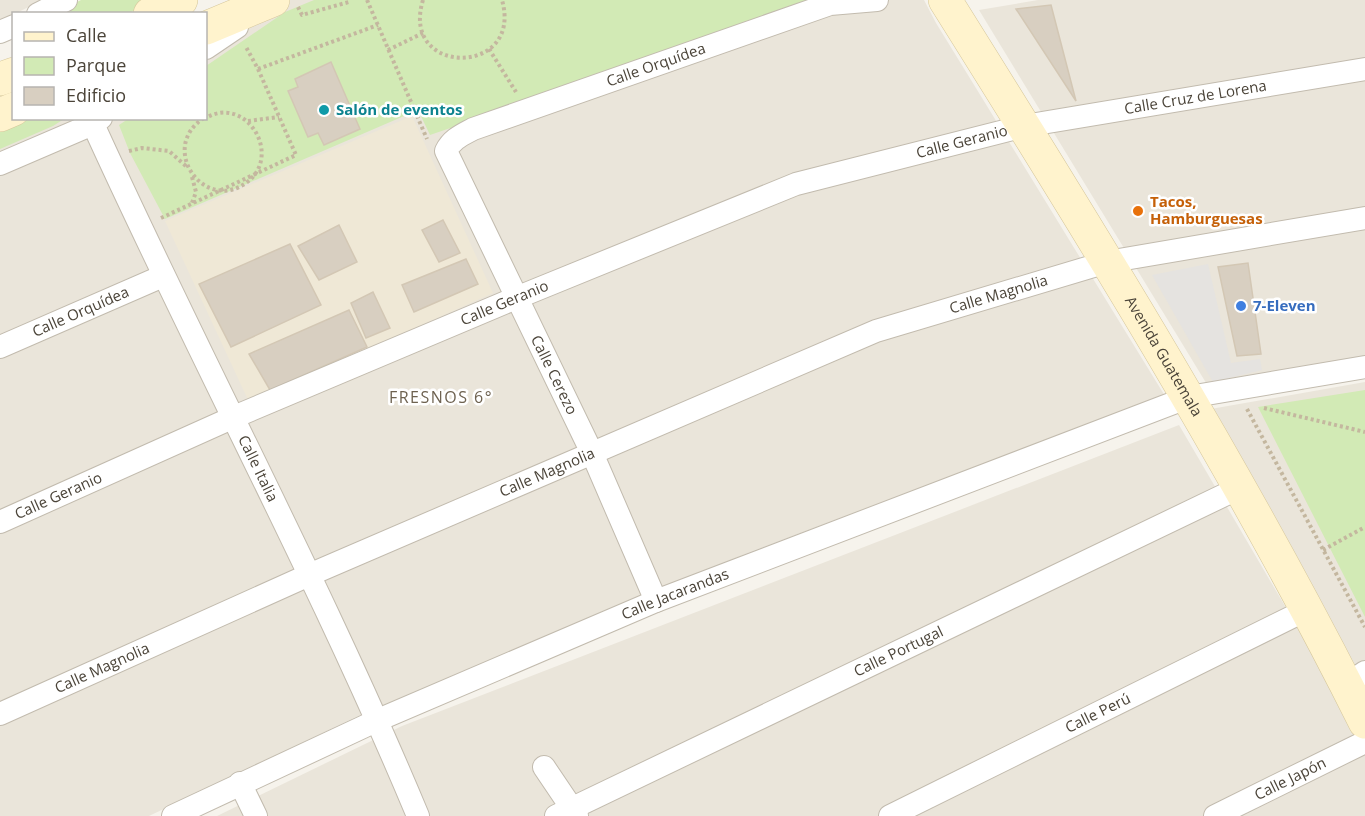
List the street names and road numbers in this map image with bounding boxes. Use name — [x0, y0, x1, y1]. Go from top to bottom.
street label: Calle Orquídea — [603, 37, 708, 91]
street label: Calle Cruz de Lorena — [1123, 75, 1268, 118]
street label: Calle Geranio — [914, 120, 1009, 162]
street label: Calle Magnolia — [947, 269, 1050, 318]
street label: Calle Geranio — [457, 275, 551, 329]
street label: Calle Orquídea — [29, 281, 132, 341]
street label: Avenida Guatemala — [1121, 292, 1208, 420]
street label: Calle Cerezo — [527, 331, 583, 418]
street label: Calle Italia — [234, 432, 284, 505]
street label: Calle Magnolia — [496, 442, 597, 501]
street label: Calle Geranio — [11, 467, 105, 523]
street label: Calle Jacarandas — [618, 563, 731, 624]
street label: Calle Portugal — [850, 621, 946, 681]
street label: Calle Magnolia — [51, 637, 152, 697]
street label: Calle Perú — [1061, 688, 1134, 737]
street label: Calle Japón — [1251, 752, 1329, 804]

